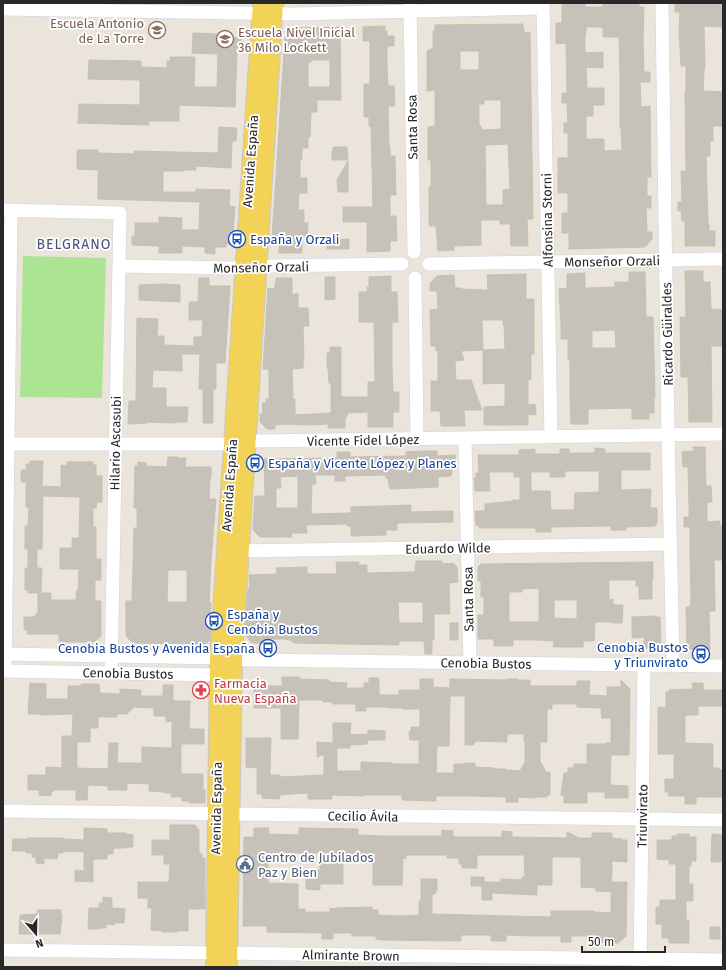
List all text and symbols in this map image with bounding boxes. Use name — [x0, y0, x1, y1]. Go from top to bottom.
place label: Escuela Antonio de La Torre — [50, 16, 144, 46]
school or university icon: Escuela Antonio de La Torre — [147, 20, 167, 40]
place label: Escuela Nivel Inicial 36 Milo Lockett — [238, 25, 355, 55]
school or university icon: Escuela Nivel Inicial 36 Milo Lockett — [215, 29, 235, 49]
street label: Santa Rosa — [404, 94, 421, 160]
street label: Avenida España — [240, 114, 261, 208]
street label: Alfonsina Storni — [539, 173, 556, 267]
bus stop icon: España y Orzali — [227, 229, 247, 249]
place label: España y Orzali — [250, 232, 339, 247]
district label: BELGRANO — [37, 236, 111, 253]
street label: Monseñor Orzali — [564, 253, 660, 270]
street label: Monseñor Orzali — [213, 259, 309, 276]
street label: Ricardo Güiraldes — [659, 282, 676, 386]
street label: Hilario Ascasubi — [107, 396, 124, 490]
street label: Vicente Fidel López — [307, 432, 420, 449]
street label: Avenida España — [219, 438, 240, 532]
bus stop icon: España y Vicente López y Planes — [245, 453, 265, 473]
place label: España y Vicente López y Planes — [268, 456, 457, 471]
street label: Eduardo Wilde — [405, 540, 491, 557]
street label: Santa Rosa — [460, 566, 477, 632]
place label: España y Cenobia Bustos — [227, 607, 318, 637]
bus stop icon: España y Cenobia Bustos — [204, 611, 224, 631]
bus stop icon: Cenobia Bustos y Avenida España — [258, 638, 278, 658]
place label: Cenobia Bustos y Triunvirato — [597, 640, 688, 670]
place label: Cenobia Bustos y Avenida España — [58, 641, 255, 656]
bus stop icon: Cenobia Bustos y Triunvirato — [691, 644, 711, 664]
street label: Cenobia Bustos — [440, 655, 532, 672]
street label: Cenobia Bustos — [82, 665, 174, 682]
place label: Farmacia Nueva España — [214, 676, 297, 706]
pharmacy icon: Farmacia Nueva España — [191, 680, 211, 700]
street label: Avenida España — [208, 761, 225, 855]
street label: Triunvirato — [634, 784, 651, 848]
street label: Cecilio Ávila — [327, 808, 399, 825]
place label: Centro de Jubilados Paz y Bien — [258, 850, 374, 880]
public building icon: Centro de Jubilados Paz y Bien — [235, 854, 255, 874]
north arrow — [16, 914, 56, 954]
scale bar — [582, 928, 665, 954]
text: 50 m — [588, 935, 614, 949]
text: N — [34, 936, 45, 950]
street label: Almirante Brown — [302, 947, 400, 964]

